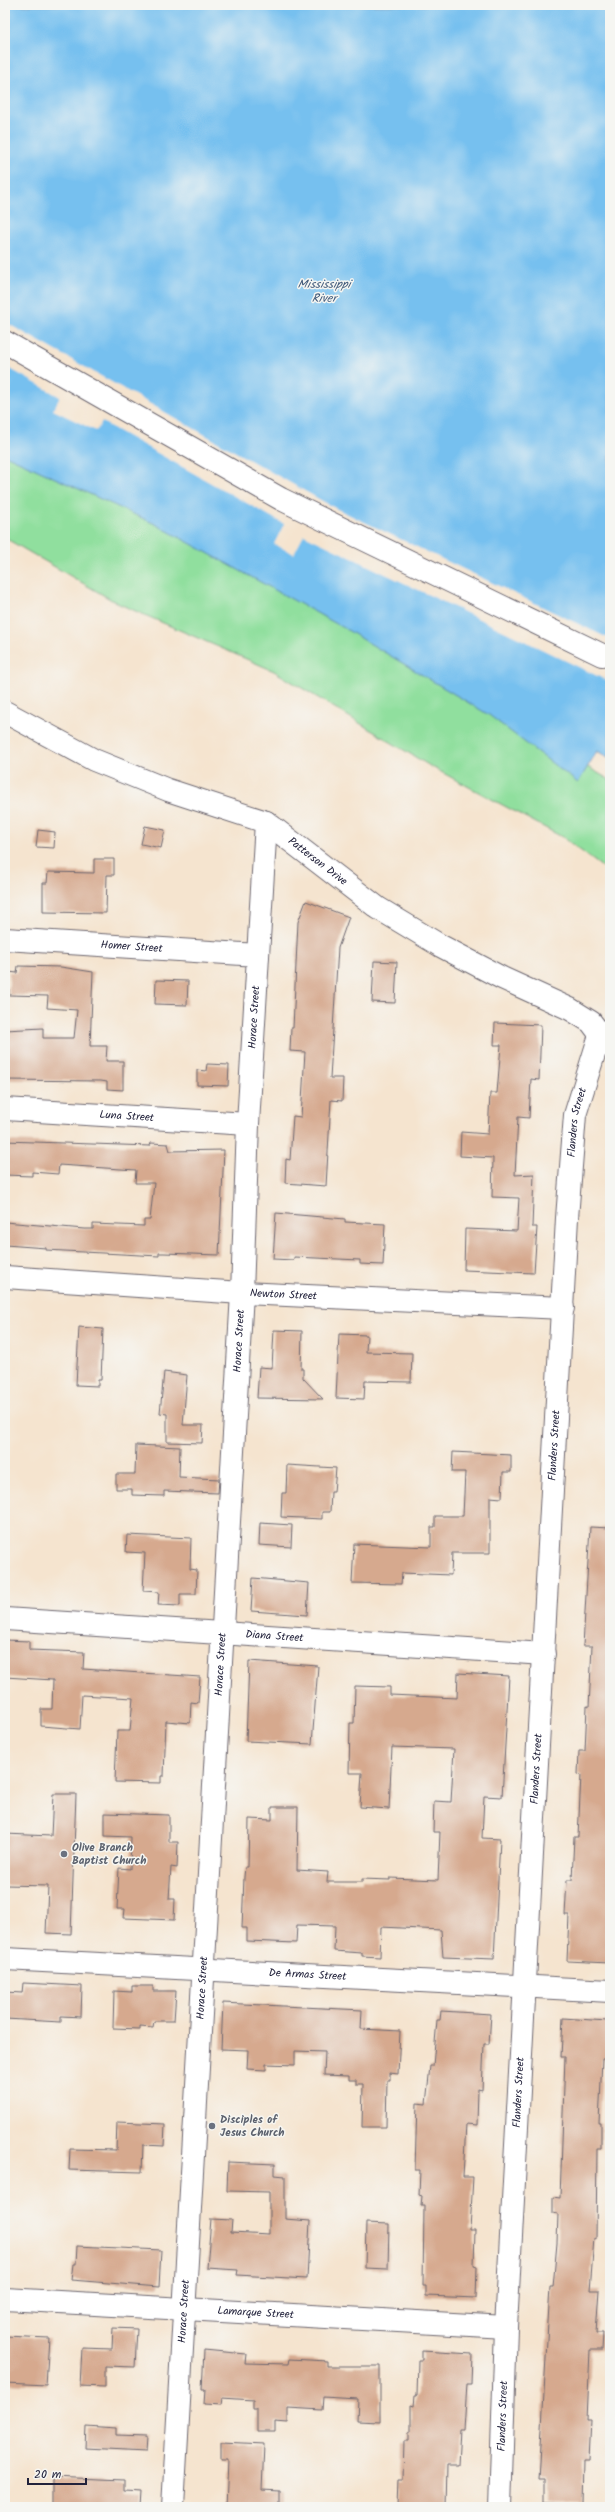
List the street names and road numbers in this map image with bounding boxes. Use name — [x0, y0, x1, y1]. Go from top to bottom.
street label: Patterson Drive — [284, 833, 351, 890]
street label: Homer Street — [100, 936, 164, 958]
street label: Horace Street — [243, 984, 265, 1049]
street label: Flanders Street — [563, 1085, 592, 1158]
street label: Luna Street — [99, 1106, 155, 1127]
street label: Newton Street — [249, 1284, 318, 1306]
street label: Horace Street — [228, 1308, 250, 1373]
street label: Flanders Street — [544, 1409, 565, 1481]
street label: Diana Street — [245, 1626, 305, 1647]
street label: Horace Street — [210, 1631, 232, 1697]
street label: Flanders Street — [526, 1732, 548, 1805]
street label: Horace Street — [192, 1955, 213, 2020]
street label: De Armas Street — [268, 1964, 348, 1986]
street label: Flanders Street — [508, 2056, 530, 2128]
street label: Horace Street — [173, 2278, 195, 2343]
street label: Lamarque Street — [217, 2302, 295, 2324]
street label: Flanders Street — [493, 2380, 513, 2452]

